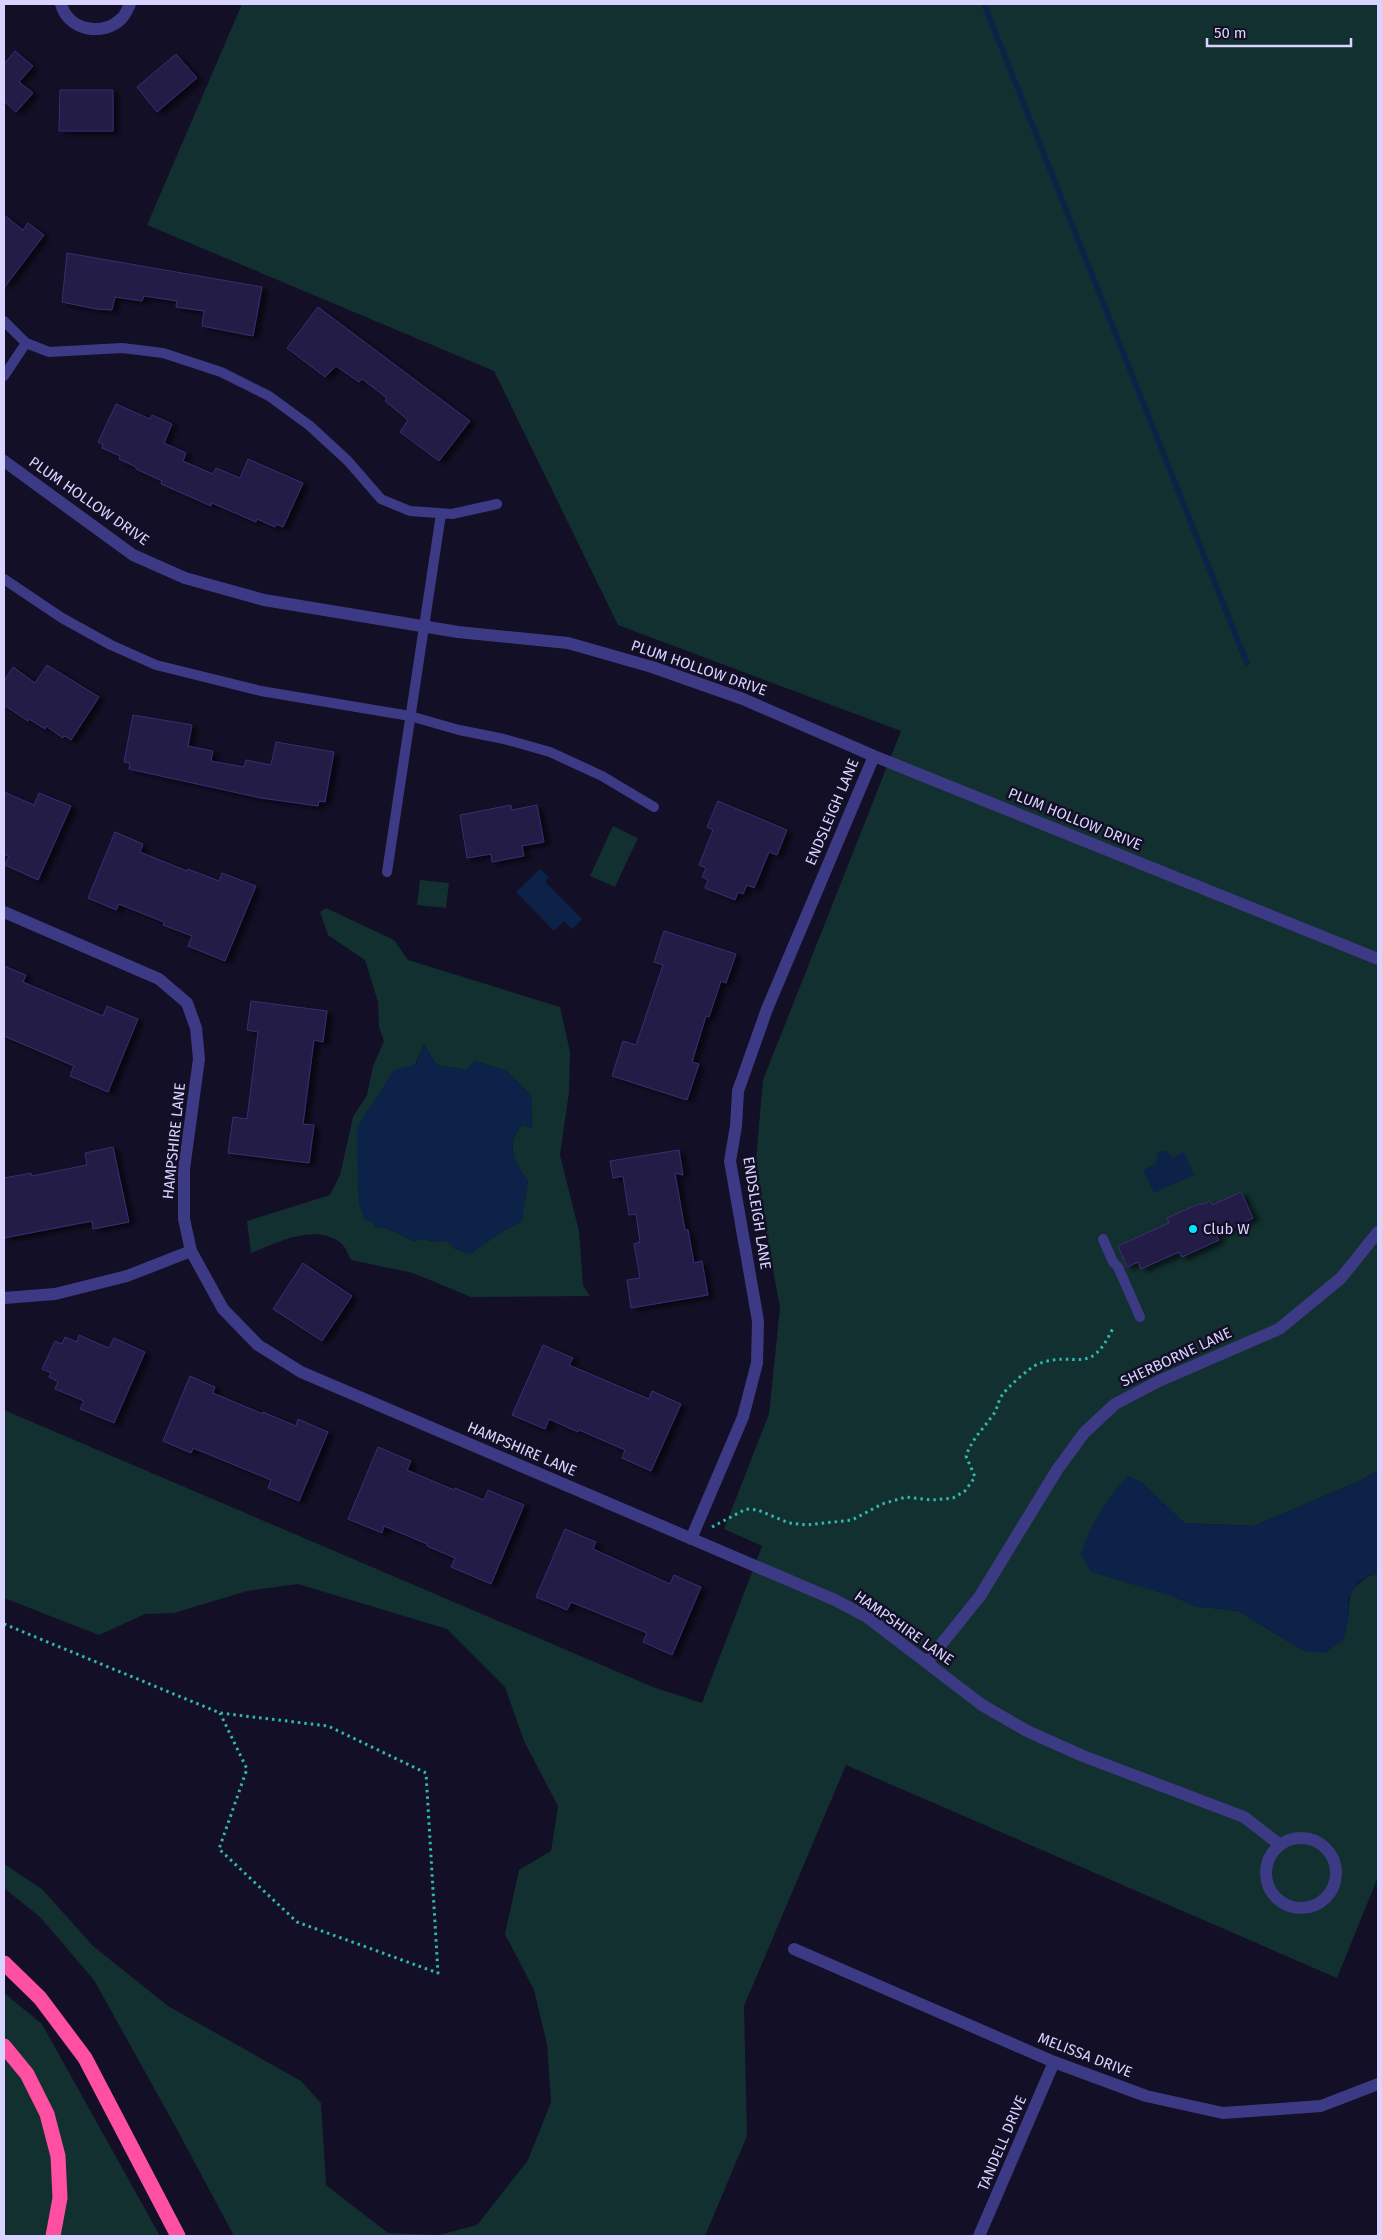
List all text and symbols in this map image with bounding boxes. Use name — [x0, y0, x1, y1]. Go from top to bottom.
scale bar — [1207, 15, 1351, 47]
text: 50 m — [1214, 24, 1247, 42]
street label: PLUM HOLLOW DRIVE — [25, 453, 153, 549]
street label: PLUM HOLLOW DRIVE — [629, 636, 769, 700]
street label: ENDSLEIGH LANE — [801, 756, 863, 868]
street label: PLUM HOLLOW DRIVE — [1006, 784, 1144, 854]
street label: HAMPSHIRE LANE — [159, 1082, 189, 1200]
street label: ENDSLEIGH LANE — [739, 1155, 775, 1271]
place label: Club W — [1203, 1220, 1250, 1238]
marker: Club W — [1187, 1223, 1199, 1235]
street label: SHERBORNE LANE — [1118, 1323, 1234, 1391]
street label: HAMPSHIRE LANE — [465, 1418, 579, 1480]
street label: HAMPSHIRE LANE — [851, 1587, 957, 1669]
street label: MELISSA DRIVE — [1035, 2029, 1135, 2081]
street label: TANDELL DRIVE — [974, 2093, 1030, 2193]

